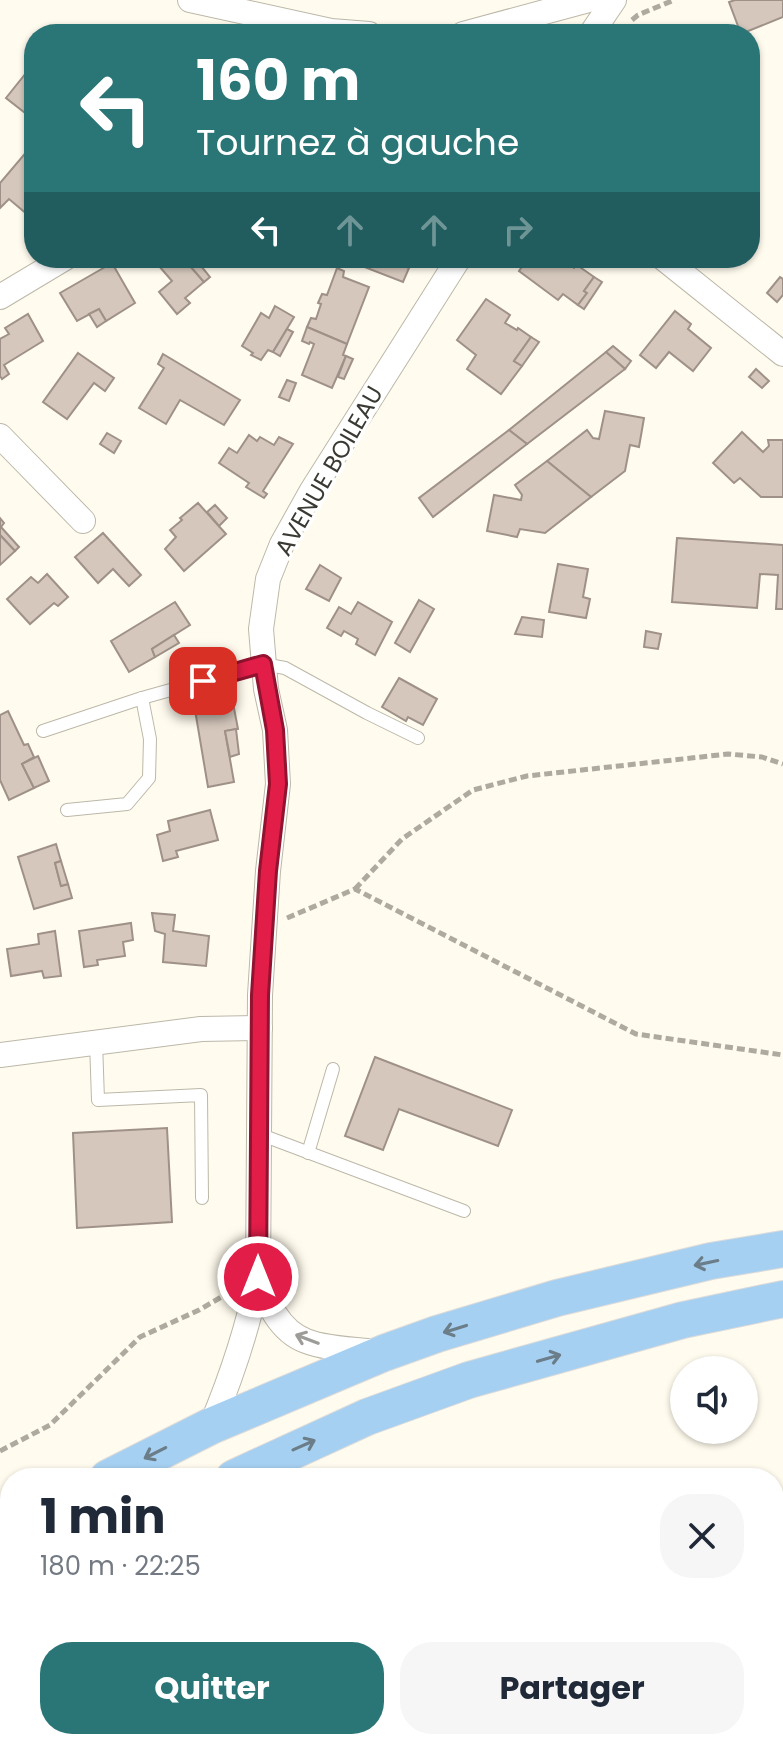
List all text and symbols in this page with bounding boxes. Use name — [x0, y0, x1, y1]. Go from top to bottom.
text: 160 m — [196, 41, 360, 120]
icon: left — [64, 56, 168, 160]
text: Tournez à gauche — [196, 117, 519, 168]
icon: left — [244, 208, 288, 252]
icon: ahead — [328, 208, 372, 252]
icon: ahead — [412, 208, 456, 252]
icon: right — [496, 208, 540, 252]
street label: AVENUE BOILEAU — [267, 380, 391, 562]
pin — [169, 647, 237, 715]
icon: arrive — [181, 659, 225, 703]
position arrow — [216, 1235, 300, 1319]
one-way arrow — [694, 1256, 720, 1271]
one-way arrow — [443, 1323, 468, 1337]
one-way arrow — [296, 1331, 320, 1346]
one-way arrow — [535, 1350, 561, 1365]
map controls — [670, 1356, 758, 1444]
button: sound — [670, 1356, 758, 1444]
one-way arrow — [292, 1437, 316, 1452]
one-way arrow — [144, 1446, 168, 1462]
text: 1 min — [40, 1483, 166, 1550]
button: close — [660, 1494, 744, 1578]
text: 180 m · 22:25 — [40, 1548, 201, 1584]
button: Quitter — [40, 1642, 384, 1734]
button: Partager — [400, 1642, 744, 1734]

